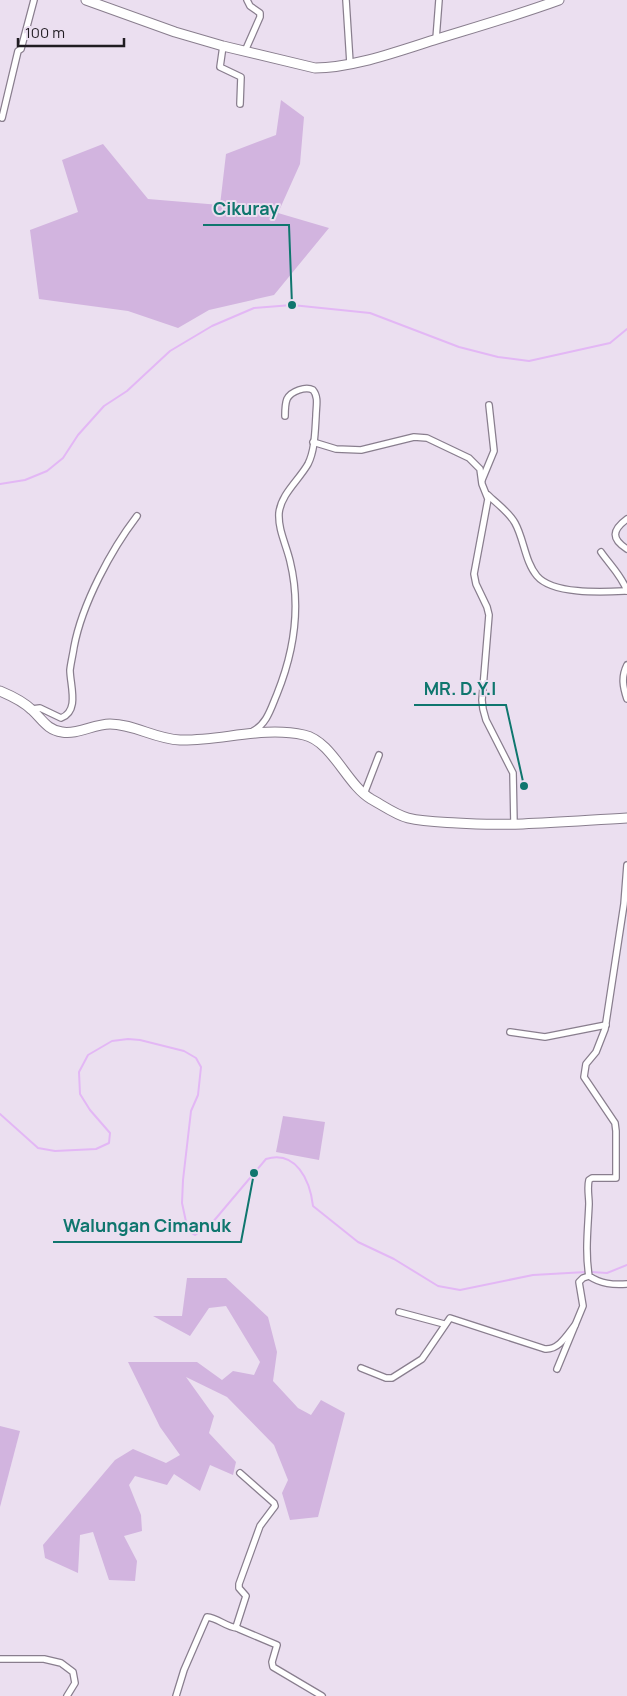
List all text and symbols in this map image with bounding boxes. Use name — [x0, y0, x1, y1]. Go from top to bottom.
scale bar — [18, 15, 124, 47]
text: 100 m — [25, 22, 65, 43]
callout: Cikuray — [203, 192, 289, 225]
text: Cikuray — [213, 196, 279, 220]
callout: MR. D.Y.I — [414, 672, 506, 705]
text: MR. D.Y.I — [424, 676, 496, 700]
callout: Walungan Cimanuk — [53, 1209, 241, 1242]
text: Walungan Cimanuk — [63, 1213, 232, 1237]

